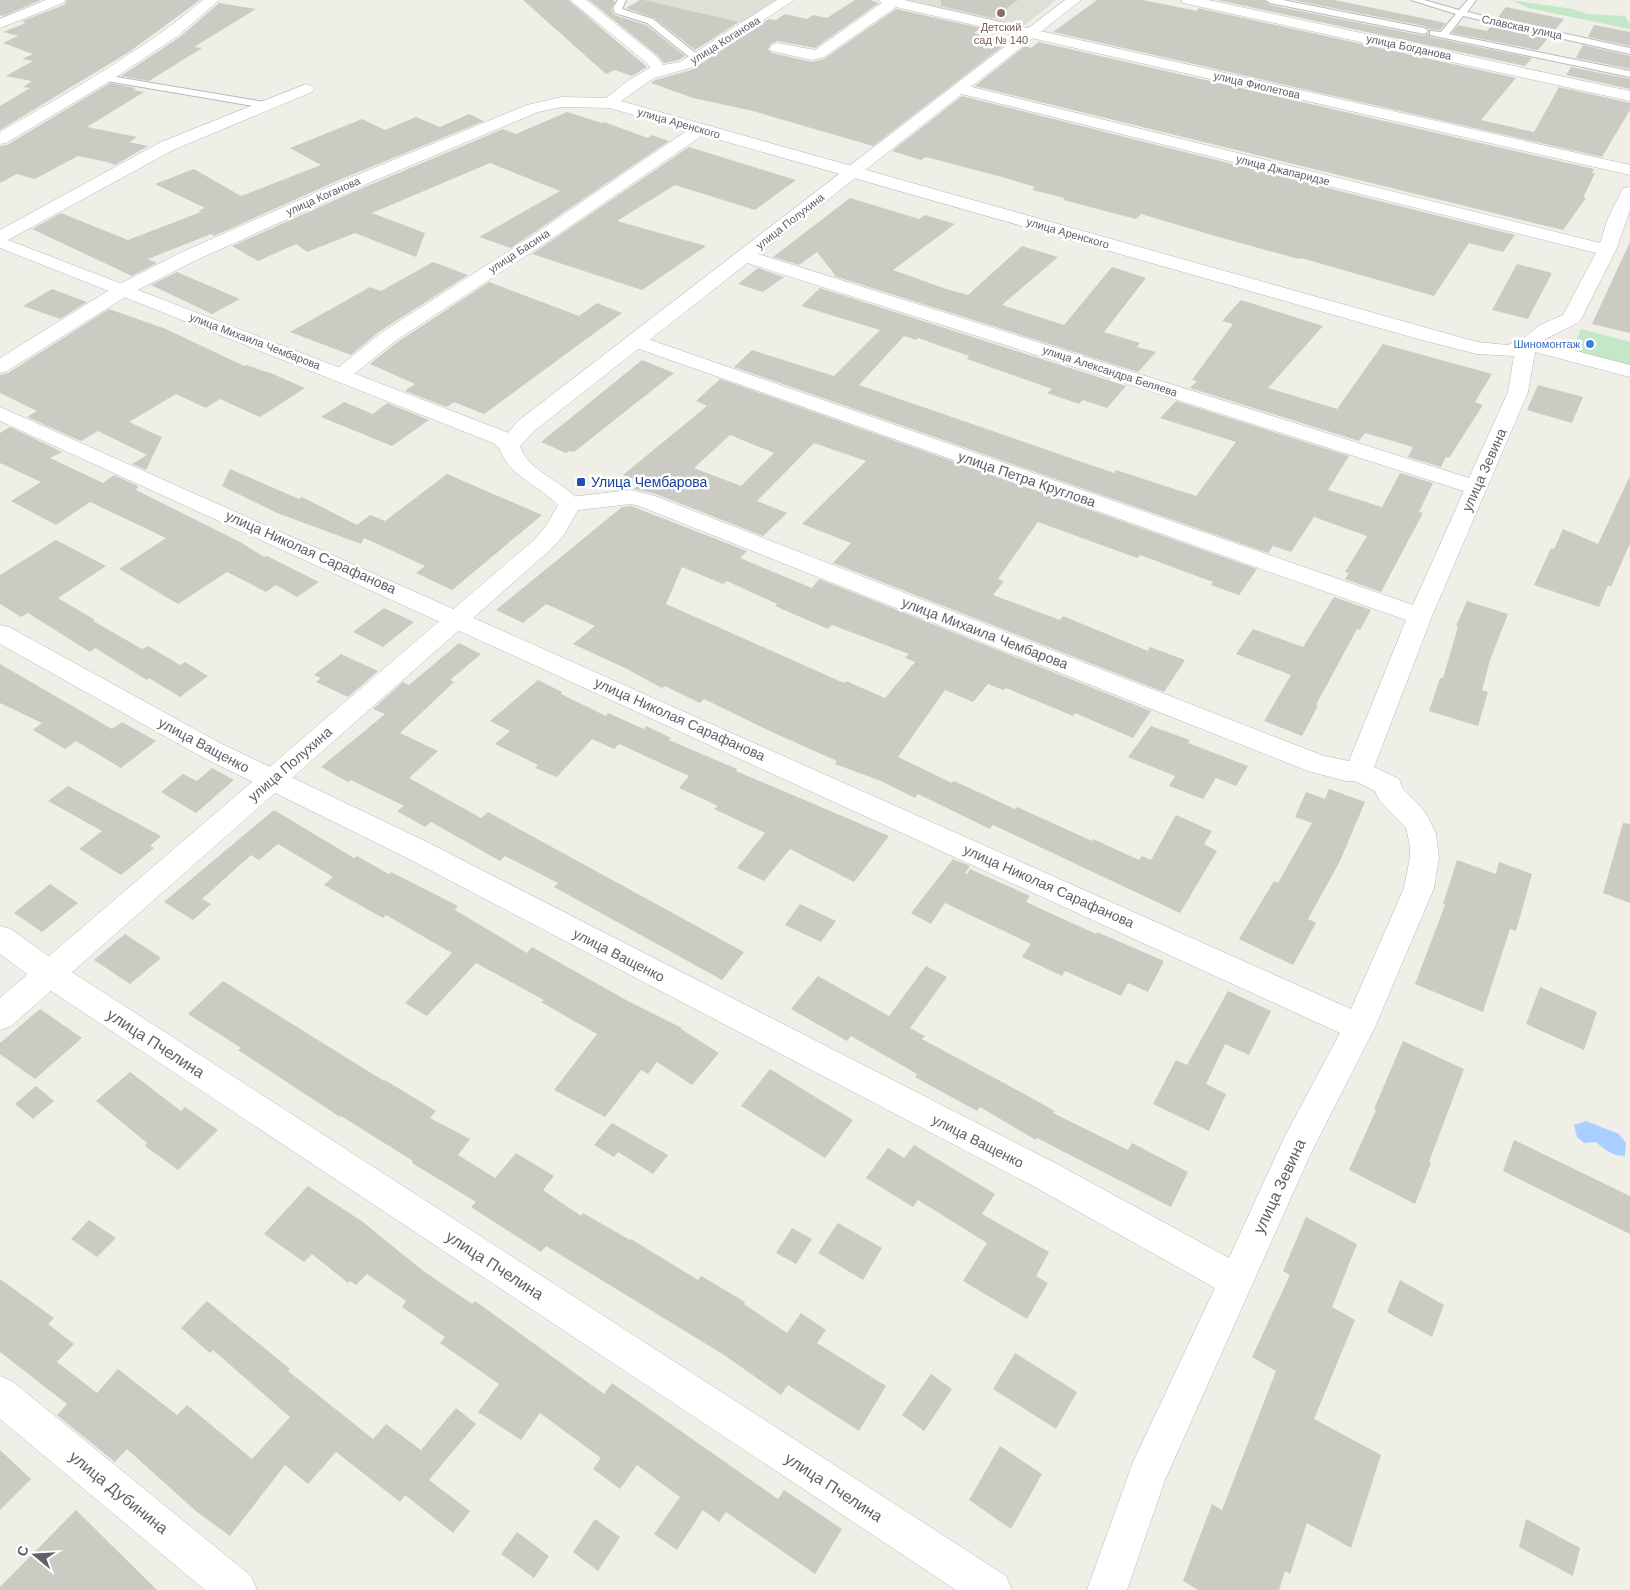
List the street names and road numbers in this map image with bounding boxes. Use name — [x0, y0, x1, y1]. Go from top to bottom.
street label: улица Коганова — [688, 13, 763, 66]
street label: Славская улица — [1481, 13, 1564, 42]
street label: улица Богданова — [1365, 32, 1454, 62]
street label: улица Фиолетова — [1212, 69, 1302, 101]
street label: улица Аренского — [636, 105, 722, 141]
street label: улица Джапаридзе — [1235, 153, 1331, 187]
street label: улица Коганова — [284, 174, 363, 218]
street label: улица Полухина — [754, 190, 827, 251]
street label: улица Аренского — [1025, 215, 1111, 251]
street label: улица Басина — [486, 226, 553, 275]
street label: улица Михаила Чембарова — [188, 310, 323, 372]
street label: улица Александра Беляева — [1041, 344, 1180, 399]
street label: улица Зевина — [1459, 426, 1510, 514]
street label: улица Петра Круглова — [956, 448, 1098, 510]
street label: улица Николая Сарафанова — [223, 507, 399, 597]
street label: улица Михаила Чембарова — [900, 594, 1071, 672]
street label: улица Николая Сарафанова — [592, 674, 768, 764]
street label: улица Ващенко — [156, 714, 252, 776]
street label: улица Полухина — [245, 723, 335, 805]
street label: улица Николая Сарафанова — [961, 841, 1137, 931]
street label: улица Ващенко — [571, 925, 668, 985]
street label: улица Пчелина — [104, 1006, 208, 1081]
street label: улица Ващенко — [930, 1111, 1027, 1171]
street label: улица Зевина — [1250, 1136, 1309, 1236]
street label: улица Пчелина — [443, 1228, 547, 1303]
street label: улица Дубинина — [66, 1448, 171, 1537]
street label: улица Пчелина — [782, 1450, 886, 1525]

